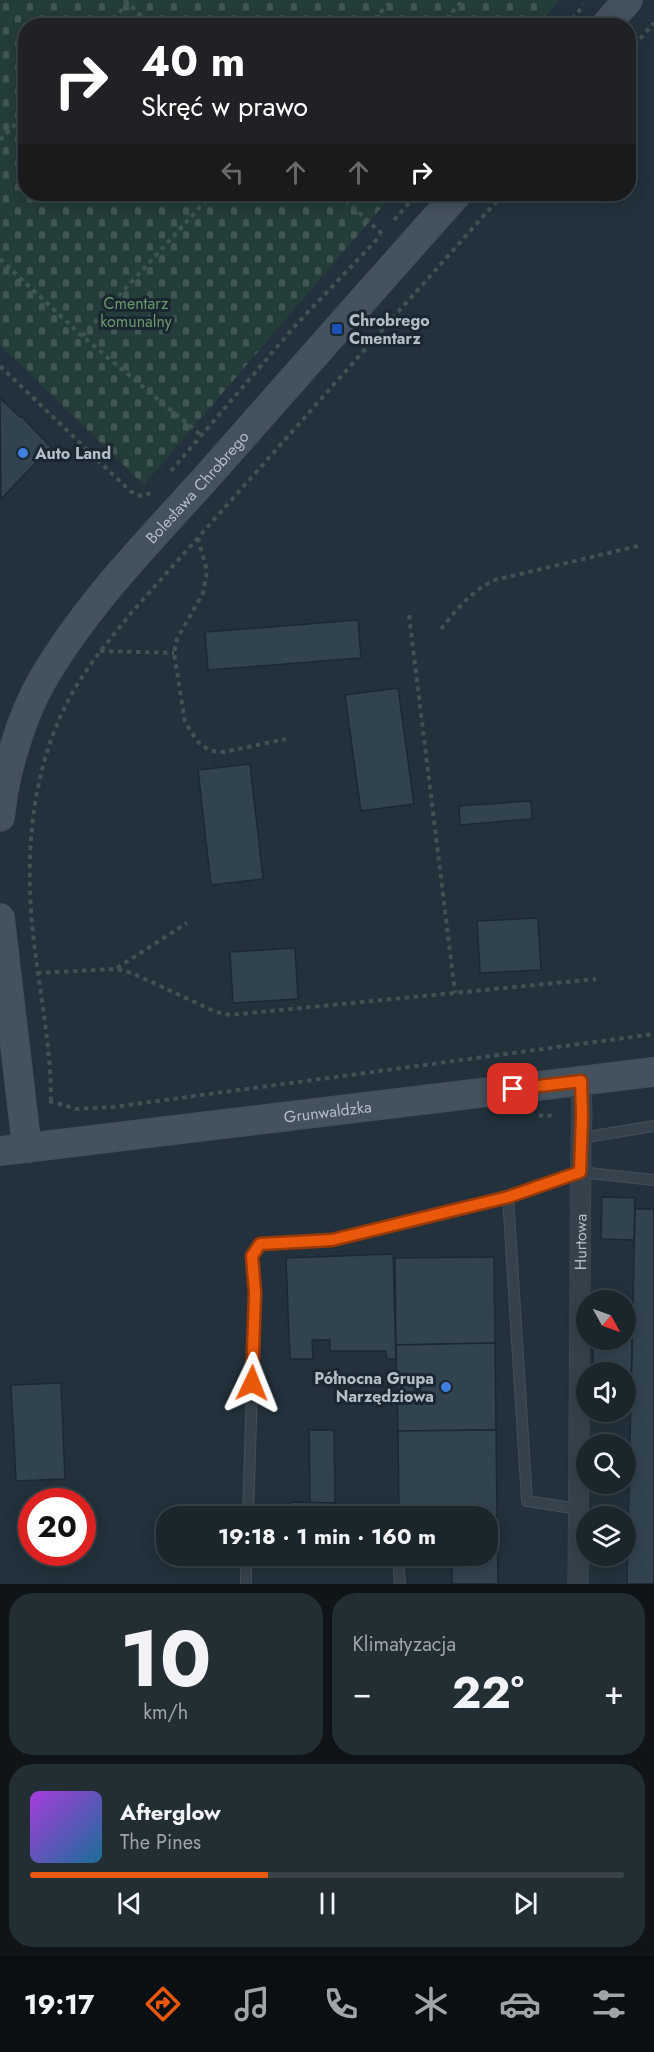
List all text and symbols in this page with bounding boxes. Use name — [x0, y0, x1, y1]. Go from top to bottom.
text: 40 m — [141, 31, 245, 92]
icon: right — [42, 42, 120, 120]
text: Skręć w prawo — [141, 87, 308, 126]
icon: left — [216, 156, 249, 189]
icon: ahead — [279, 156, 312, 189]
icon: ahead — [342, 156, 375, 189]
icon: right — [405, 156, 438, 189]
park label: Cmentarz komunalny — [100, 292, 173, 333]
place label: Chrobrego Cmentarz — [349, 309, 430, 350]
marker: Chrobrego Cmentarz — [330, 322, 344, 336]
street label: Bolesława Chrobrego — [140, 425, 254, 549]
place label: Auto Land — [34, 442, 111, 465]
marker: Auto Land — [16, 446, 30, 460]
pin — [487, 1063, 538, 1114]
icon: arrive — [496, 1072, 529, 1105]
street label: Grunwaldzka — [282, 1095, 373, 1128]
street label: Hurtowa — [569, 1214, 592, 1270]
north arrow — [576, 1290, 636, 1350]
map controls — [576, 1290, 636, 1566]
position arrow — [220, 1351, 284, 1415]
button: sound — [576, 1362, 636, 1422]
place label: Północna Grupa Narzędziowa — [314, 1367, 434, 1408]
marker: Północna Grupa Narzędziowa — [439, 1380, 453, 1394]
button: search — [576, 1434, 636, 1494]
speed limit sign: 20 — [18, 1488, 96, 1566]
button: layers — [576, 1506, 636, 1566]
text: 19:18 · 1 min · 160 m — [218, 1520, 436, 1552]
text: 10 — [120, 1603, 211, 1715]
text: Klimatyzacja — [353, 1630, 456, 1659]
text: 22° — [452, 1660, 524, 1725]
text: − — [353, 1669, 372, 1716]
text: + — [604, 1669, 624, 1716]
text: km/h — [143, 1698, 188, 1727]
text: Afterglow — [120, 1796, 221, 1828]
text: The Pines — [120, 1828, 201, 1857]
icon: previous — [113, 1887, 146, 1920]
icon: pause — [311, 1887, 344, 1920]
icon: next — [509, 1887, 542, 1920]
icon: directions — [142, 1983, 184, 2025]
icon: music — [231, 1983, 273, 2025]
icon: phone — [320, 1983, 362, 2025]
icon: climate — [410, 1983, 452, 2025]
icon: car — [499, 1983, 541, 2025]
icon: filters — [588, 1983, 630, 2025]
text: 19:17 — [24, 1985, 94, 2024]

